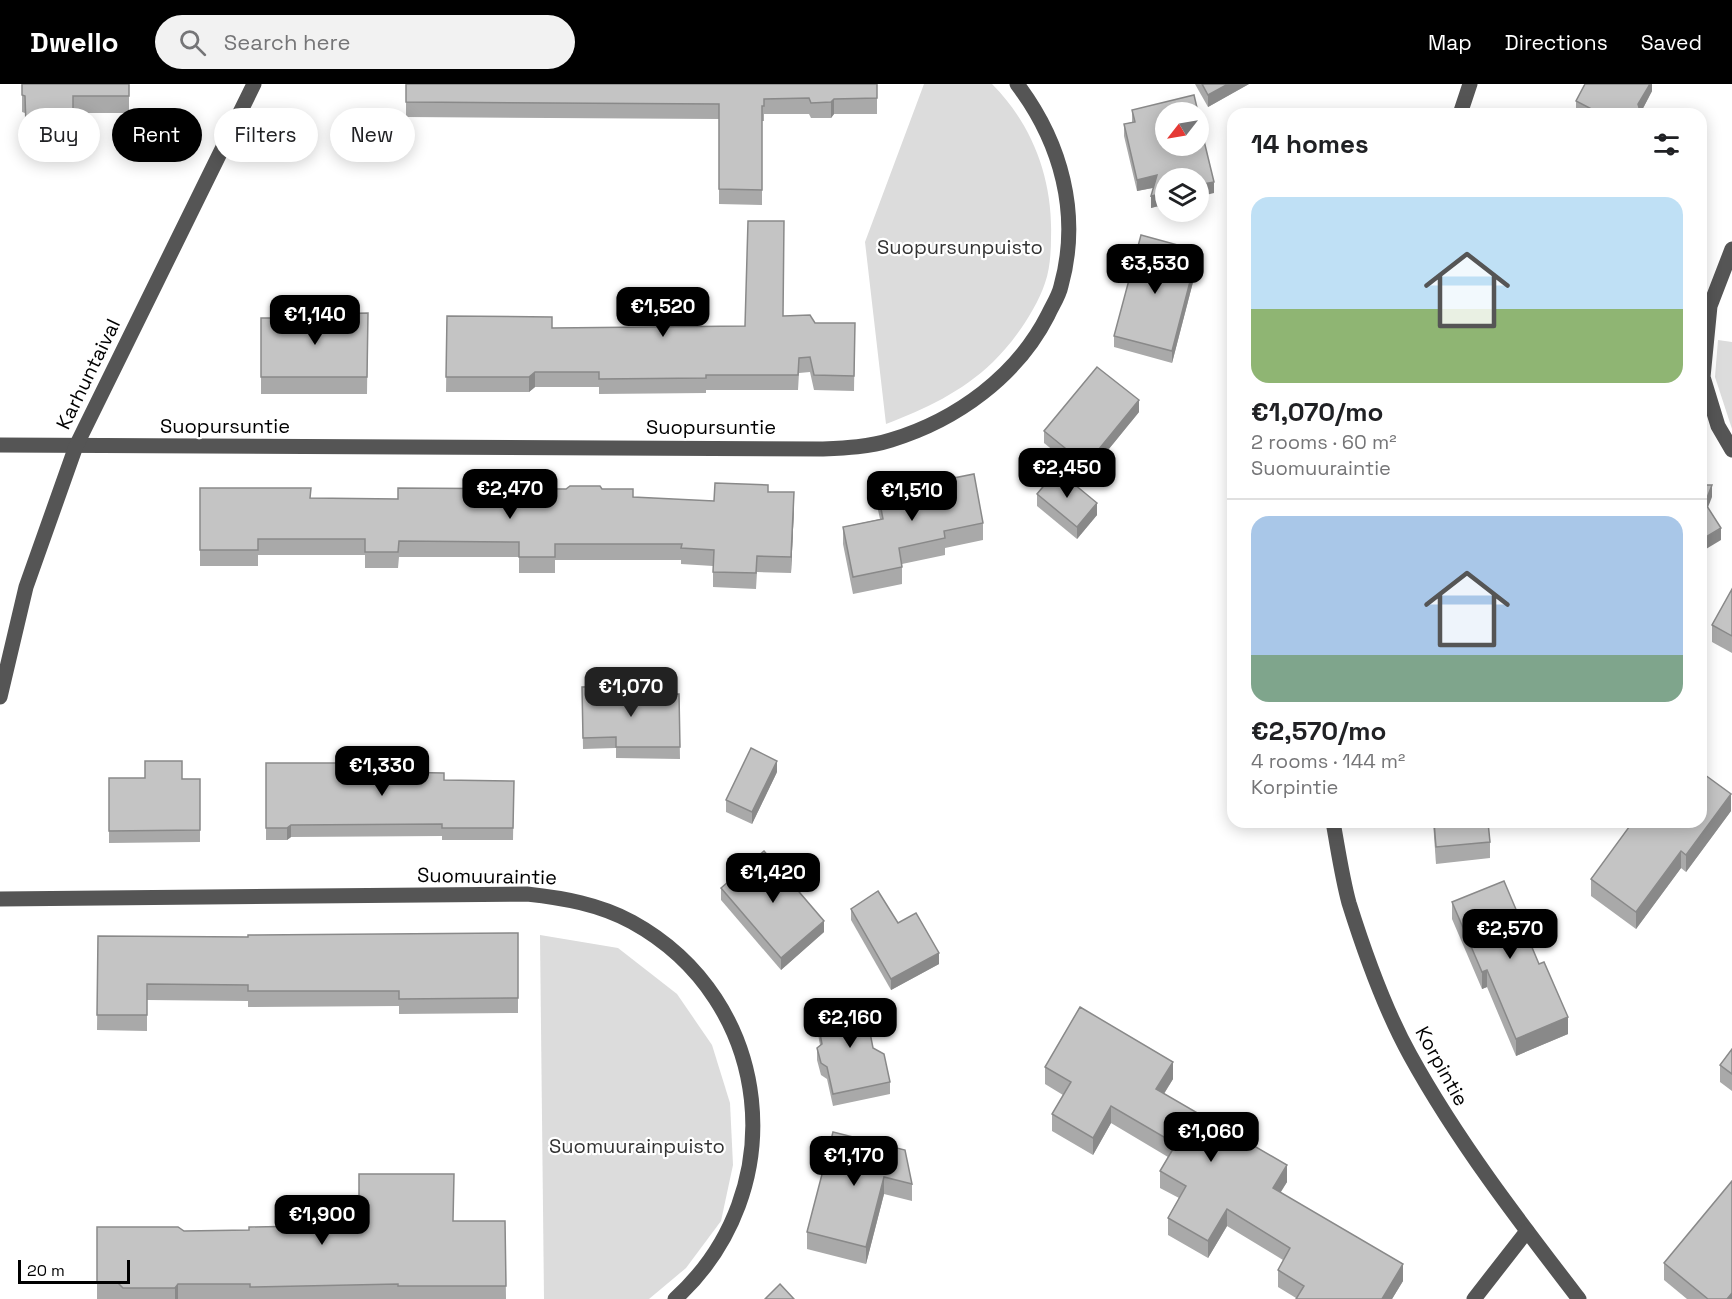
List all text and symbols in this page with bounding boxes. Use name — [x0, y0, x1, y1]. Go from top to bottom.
search box — [155, 15, 575, 69]
text: Dwello — [30, 24, 119, 60]
icon: search — [176, 26, 209, 59]
text: Search here — [224, 28, 351, 56]
text: Map — [1428, 29, 1472, 56]
text: Directions — [1505, 29, 1608, 56]
text: Saved — [1641, 29, 1702, 56]
north arrow — [1155, 102, 1209, 156]
map controls — [1155, 102, 1209, 222]
chip: Buy — [18, 108, 100, 162]
chip: Rent — [112, 108, 202, 162]
chip: Filters — [214, 108, 318, 162]
chip: New — [330, 108, 415, 162]
text: 14 homes — [1251, 127, 1369, 161]
icon: filters — [1650, 128, 1683, 161]
button: layers — [1155, 168, 1209, 222]
park label: Suopursunpuisto — [877, 234, 1043, 260]
icon: home — [1413, 236, 1521, 344]
pin: €3,530 — [1106, 244, 1204, 295]
text: €3,530 — [1121, 250, 1189, 276]
pin: €1,520 — [614, 287, 712, 338]
text: €1,520 — [630, 293, 696, 319]
pin: €1,140 — [266, 295, 364, 346]
text: €1,140 — [284, 301, 346, 327]
street label: Karhuntaival — [50, 314, 126, 434]
text: €1,070/mo — [1251, 395, 1383, 429]
street label: Suopursuntie — [160, 413, 290, 439]
street label: Suopursuntie — [646, 414, 776, 440]
text: 2 rooms · 60 m² — [1251, 429, 1397, 455]
pin: €2,450 — [1018, 448, 1116, 499]
text: €2,450 — [1033, 454, 1102, 480]
text: Suomuuraintie — [1251, 455, 1391, 481]
pin: €2,470 — [461, 469, 559, 520]
pin: €1,510 — [863, 471, 961, 522]
text: €2,470 — [476, 475, 544, 501]
text: €1,510 — [881, 477, 943, 503]
icon: home — [1413, 555, 1521, 663]
pin: €1,070 — [582, 667, 680, 718]
text: €1,070 — [599, 673, 663, 699]
text: €2,570/mo — [1251, 714, 1386, 748]
pin: €1,330 — [333, 746, 431, 797]
text: 4 rooms · 144 m² — [1251, 748, 1405, 774]
text: €1,330 — [349, 752, 415, 778]
text: Korpintie — [1251, 774, 1338, 800]
pin: €1,420 — [724, 853, 822, 904]
text: €1,420 — [740, 859, 806, 885]
street label: Suomuuraintie — [417, 862, 557, 890]
pin: €2,570 — [1461, 909, 1559, 960]
text: €2,570 — [1476, 915, 1544, 941]
pin: €2,160 — [801, 998, 899, 1049]
text: €2,160 — [818, 1004, 882, 1030]
street label: Korpintie — [1409, 1021, 1475, 1111]
pin: €1,060 — [1162, 1112, 1260, 1163]
text: €1,060 — [1178, 1118, 1244, 1144]
park label: Suomuurainpuisto — [549, 1133, 725, 1159]
pin: €1,170 — [805, 1136, 903, 1187]
text: €1,170 — [824, 1142, 884, 1168]
pin: €1,900 — [273, 1195, 371, 1246]
text: €1,900 — [289, 1201, 355, 1227]
scale bar — [18, 1257, 130, 1284]
text: 20 m — [27, 1260, 65, 1281]

